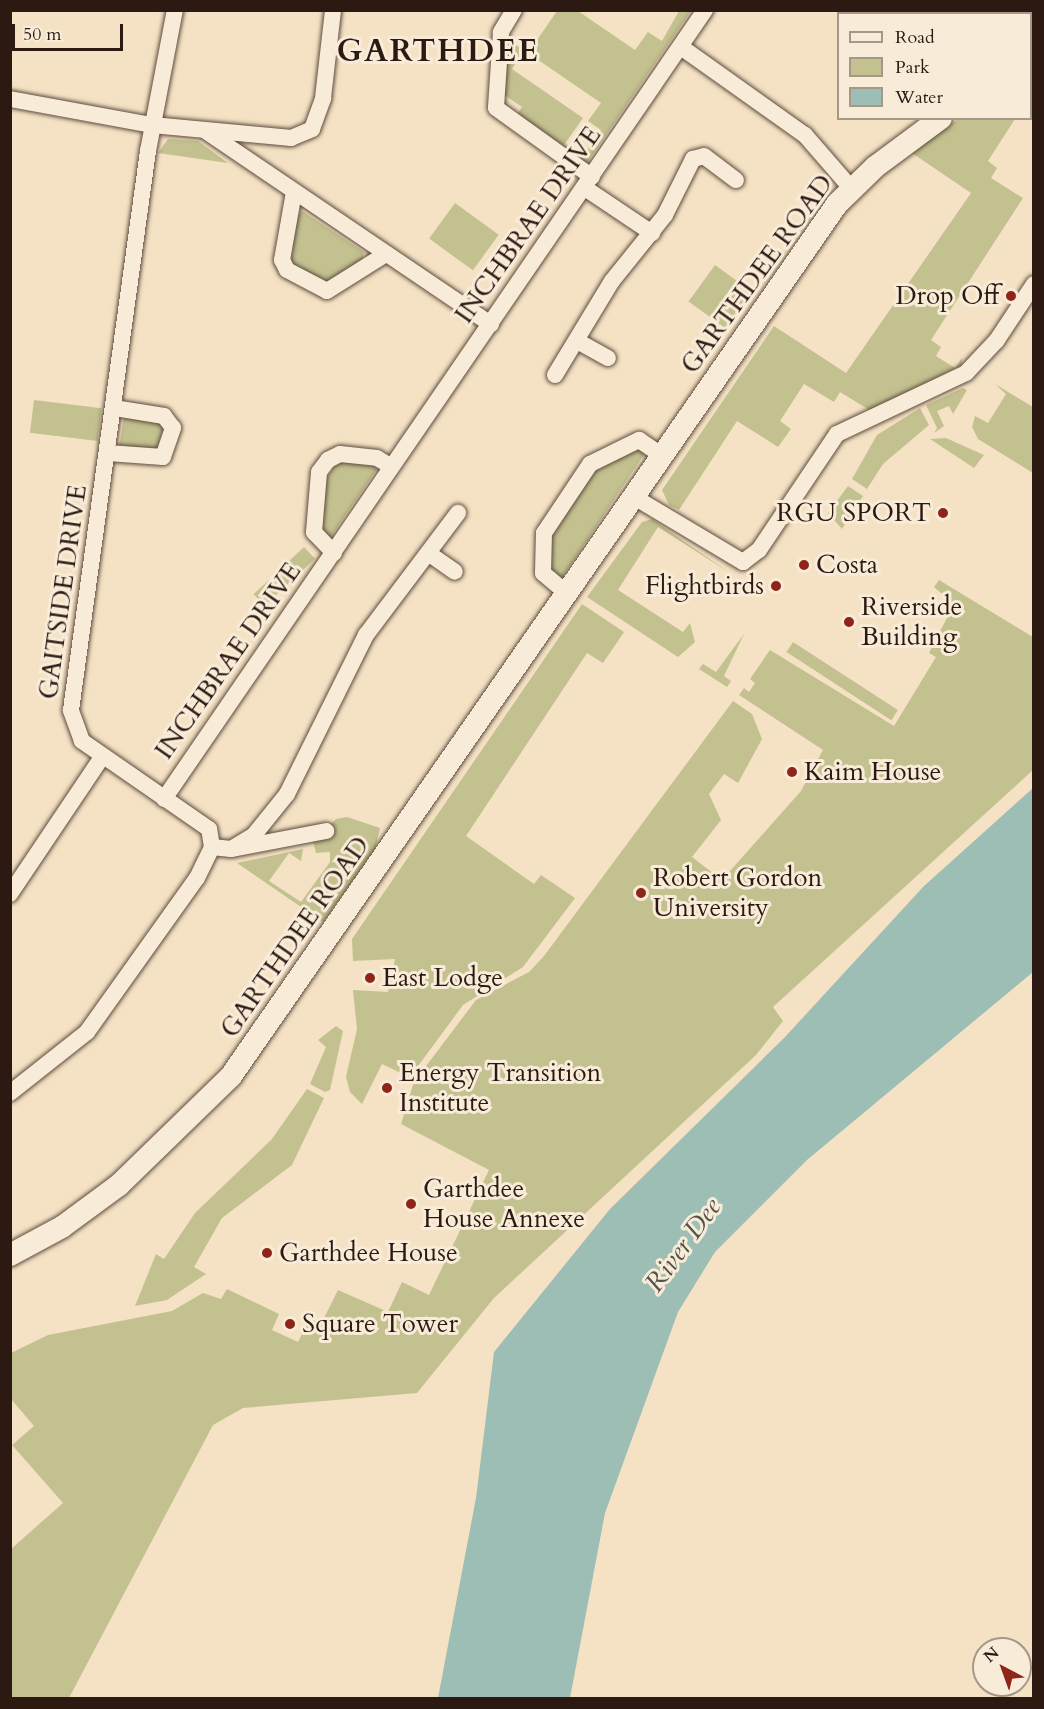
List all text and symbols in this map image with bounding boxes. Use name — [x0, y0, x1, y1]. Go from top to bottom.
scale bar — [15, 12, 126, 50]
legend — [837, 12, 1032, 120]
text: 50 m — [23, 22, 62, 47]
text: Road — [895, 25, 935, 50]
district label: GARTHDEE — [336, 32, 540, 70]
text: Park — [895, 55, 930, 80]
text: Water — [895, 85, 943, 110]
street label: INCHBRAE DRIVE — [448, 121, 608, 329]
street label: GARTHDEE ROAD — [674, 168, 840, 380]
place label: Drop Off — [895, 280, 999, 312]
marker: Drop Off — [1004, 289, 1018, 303]
street label: GAITSIDE DRIVE — [33, 483, 93, 701]
place label: RGU SPORT — [776, 497, 931, 529]
marker: RGU SPORT — [936, 506, 950, 520]
place label: Costa — [816, 549, 878, 581]
street label: INCHBRAE DRIVE — [148, 557, 308, 765]
marker: Costa — [797, 558, 811, 572]
place label: Flightbirds — [645, 570, 764, 602]
marker: Flightbirds — [769, 579, 783, 593]
place label: Riverside Building — [861, 591, 962, 652]
marker: Riverside Building — [842, 615, 856, 629]
place label: Kaim House — [804, 756, 941, 788]
marker: Kaim House — [785, 765, 799, 779]
street label: GARTHDEE ROAD — [214, 830, 376, 1044]
place label: Robert Gordon University — [653, 862, 822, 924]
marker: Robert Gordon University — [634, 886, 648, 900]
place label: East Lodge — [382, 962, 503, 994]
marker: East Lodge — [363, 971, 377, 985]
place label: Energy Transition Institute — [399, 1057, 601, 1118]
marker: Energy Transition Institute — [380, 1081, 394, 1095]
place label: Garthdee House Annexe — [423, 1173, 585, 1234]
water label: River Dee — [638, 1192, 728, 1298]
marker: Garthdee House Annexe — [404, 1197, 418, 1211]
place label: Garthdee House — [279, 1237, 458, 1269]
marker: Garthdee House — [260, 1246, 274, 1260]
place label: Square Tower — [302, 1308, 458, 1340]
marker: Square Tower — [283, 1317, 297, 1331]
north arrow — [972, 1637, 1032, 1697]
text: N — [979, 1642, 1004, 1668]

